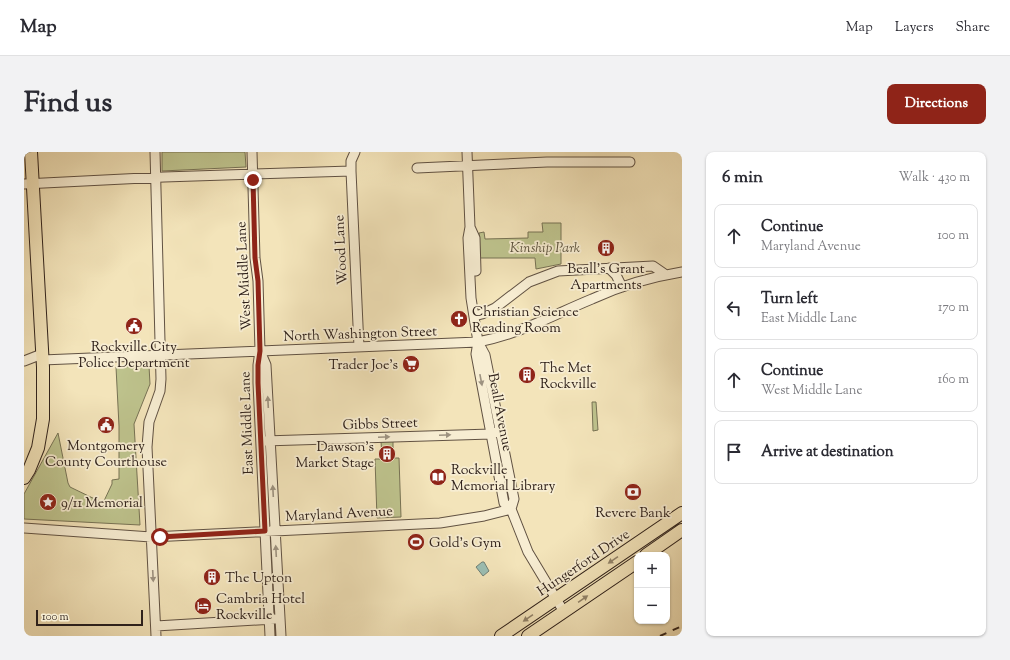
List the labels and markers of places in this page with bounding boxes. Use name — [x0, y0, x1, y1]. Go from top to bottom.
building icon: Beall's Grant Apartments — [596, 238, 616, 258]
place label: Beall's Grant Apartments — [567, 260, 645, 296]
place label: Christian Science Reading Room — [472, 303, 579, 339]
church icon: Christian Science Reading Room — [449, 309, 469, 329]
public building icon: Rockville City Police Department — [124, 316, 144, 336]
place label: Rockville City Police Department — [79, 338, 190, 374]
supermarket icon: Trader Joe's — [401, 354, 421, 374]
place label: Trader Joe's — [329, 356, 398, 376]
place label: The Met Rockville — [540, 359, 596, 395]
building icon: The Met Rockville — [517, 365, 537, 385]
public building icon: Montgomery County Courthouse — [96, 415, 116, 435]
place label: Montgomery County Courthouse — [45, 437, 167, 473]
place label: Dawson's Market Stage — [295, 438, 374, 474]
building icon: Dawson's Market Stage — [377, 444, 397, 464]
place label: Rockville Memorial Library — [451, 461, 556, 497]
library icon: Rockville Memorial Library — [428, 467, 448, 487]
bank icon: Revere Bank — [623, 482, 643, 502]
place icon: 9/11 Memorial — [38, 492, 58, 512]
place label: 9/11 Memorial — [61, 494, 143, 514]
place label: Revere Bank — [595, 504, 671, 524]
sports icon: Gold's Gym — [406, 532, 426, 552]
place label: Gold's Gym — [429, 534, 502, 554]
building icon: The Upton — [202, 567, 222, 587]
place label: The Upton — [225, 569, 292, 589]
place label: Cambria Hotel Rockville — [216, 590, 305, 626]
hotel icon: Cambria Hotel Rockville — [193, 596, 213, 616]

